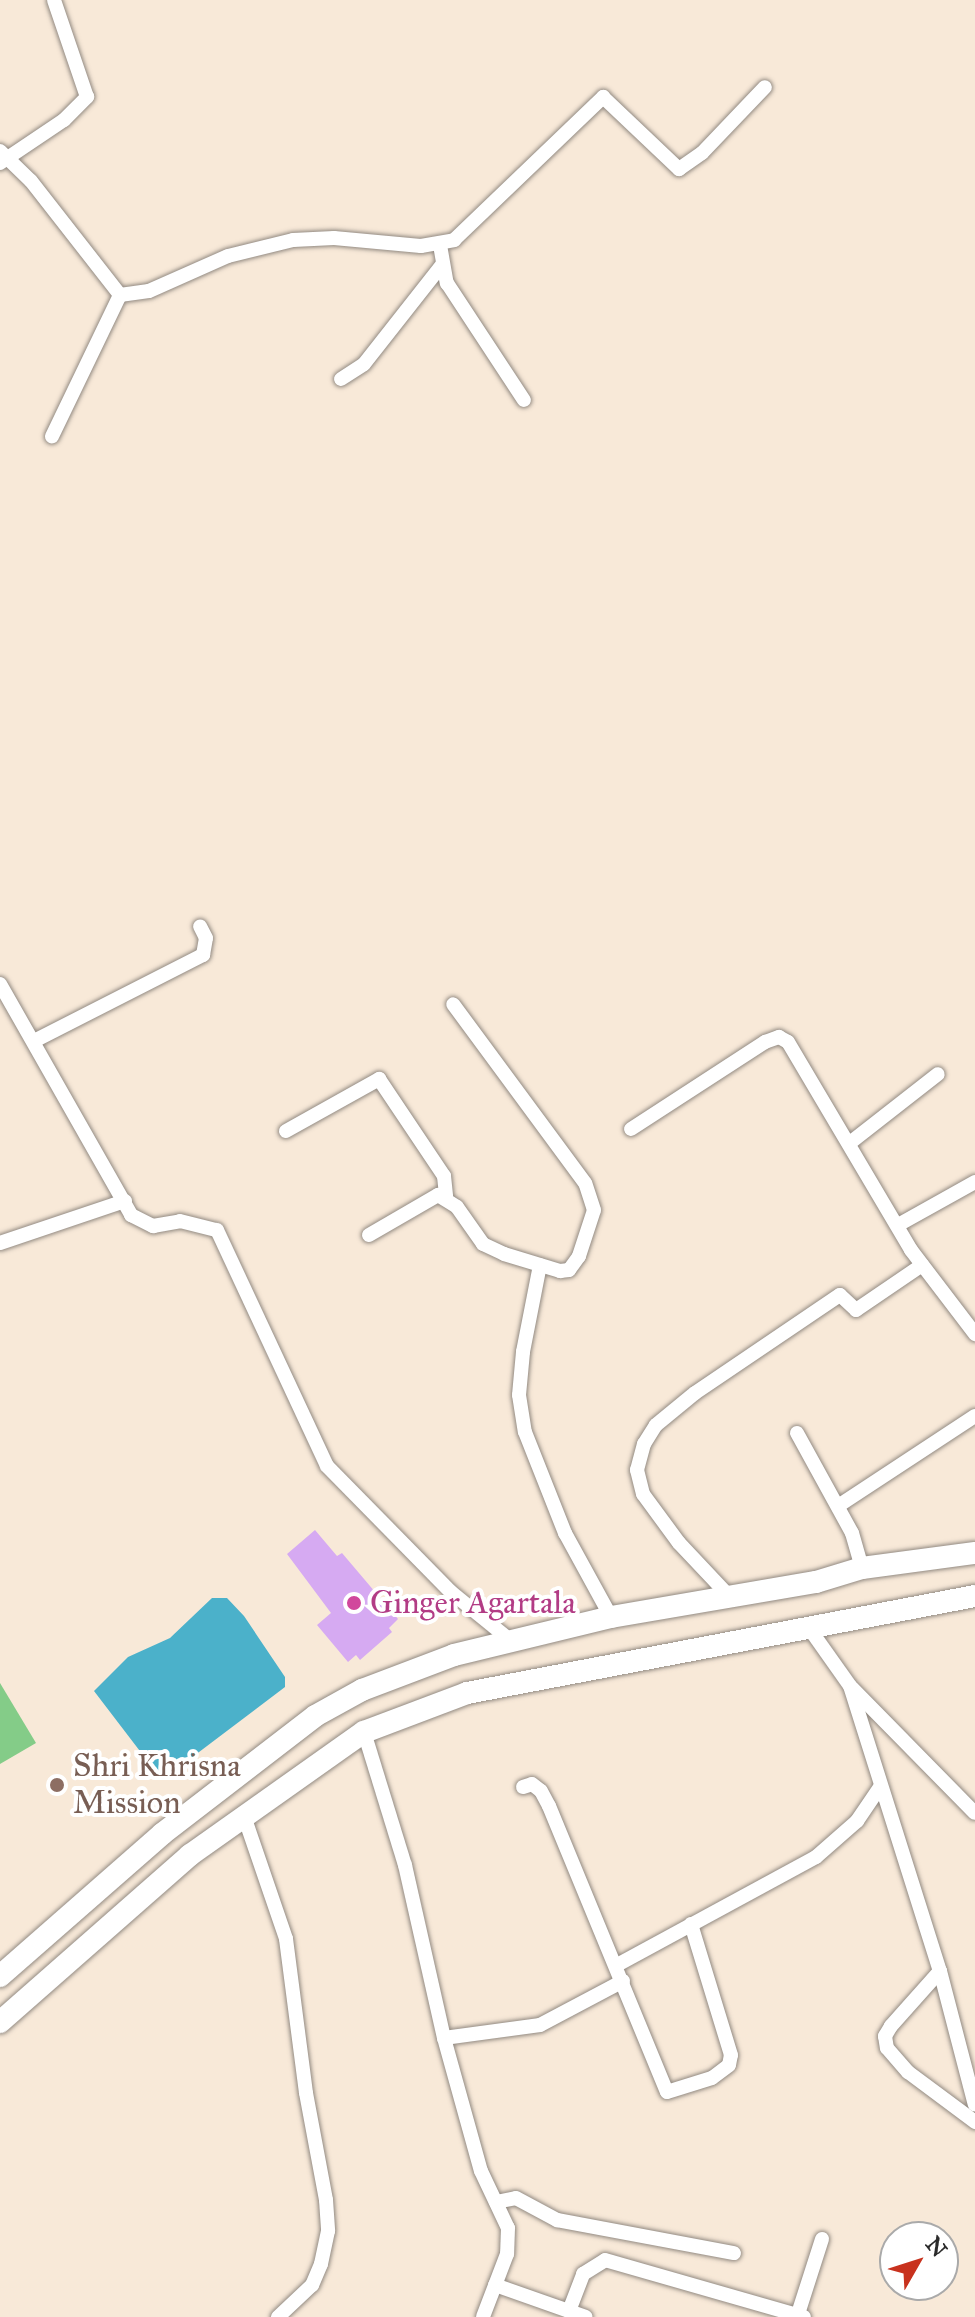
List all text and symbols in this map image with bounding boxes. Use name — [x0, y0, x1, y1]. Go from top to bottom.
place label: Ginger Agartala — [370, 1584, 576, 1622]
marker: Ginger Agartala — [345, 1594, 363, 1612]
place label: Shri Khrisna Mission — [73, 1748, 241, 1823]
marker: Shri Khrisna Mission — [48, 1776, 66, 1794]
north arrow — [879, 2221, 959, 2301]
text: N — [920, 2231, 953, 2263]

